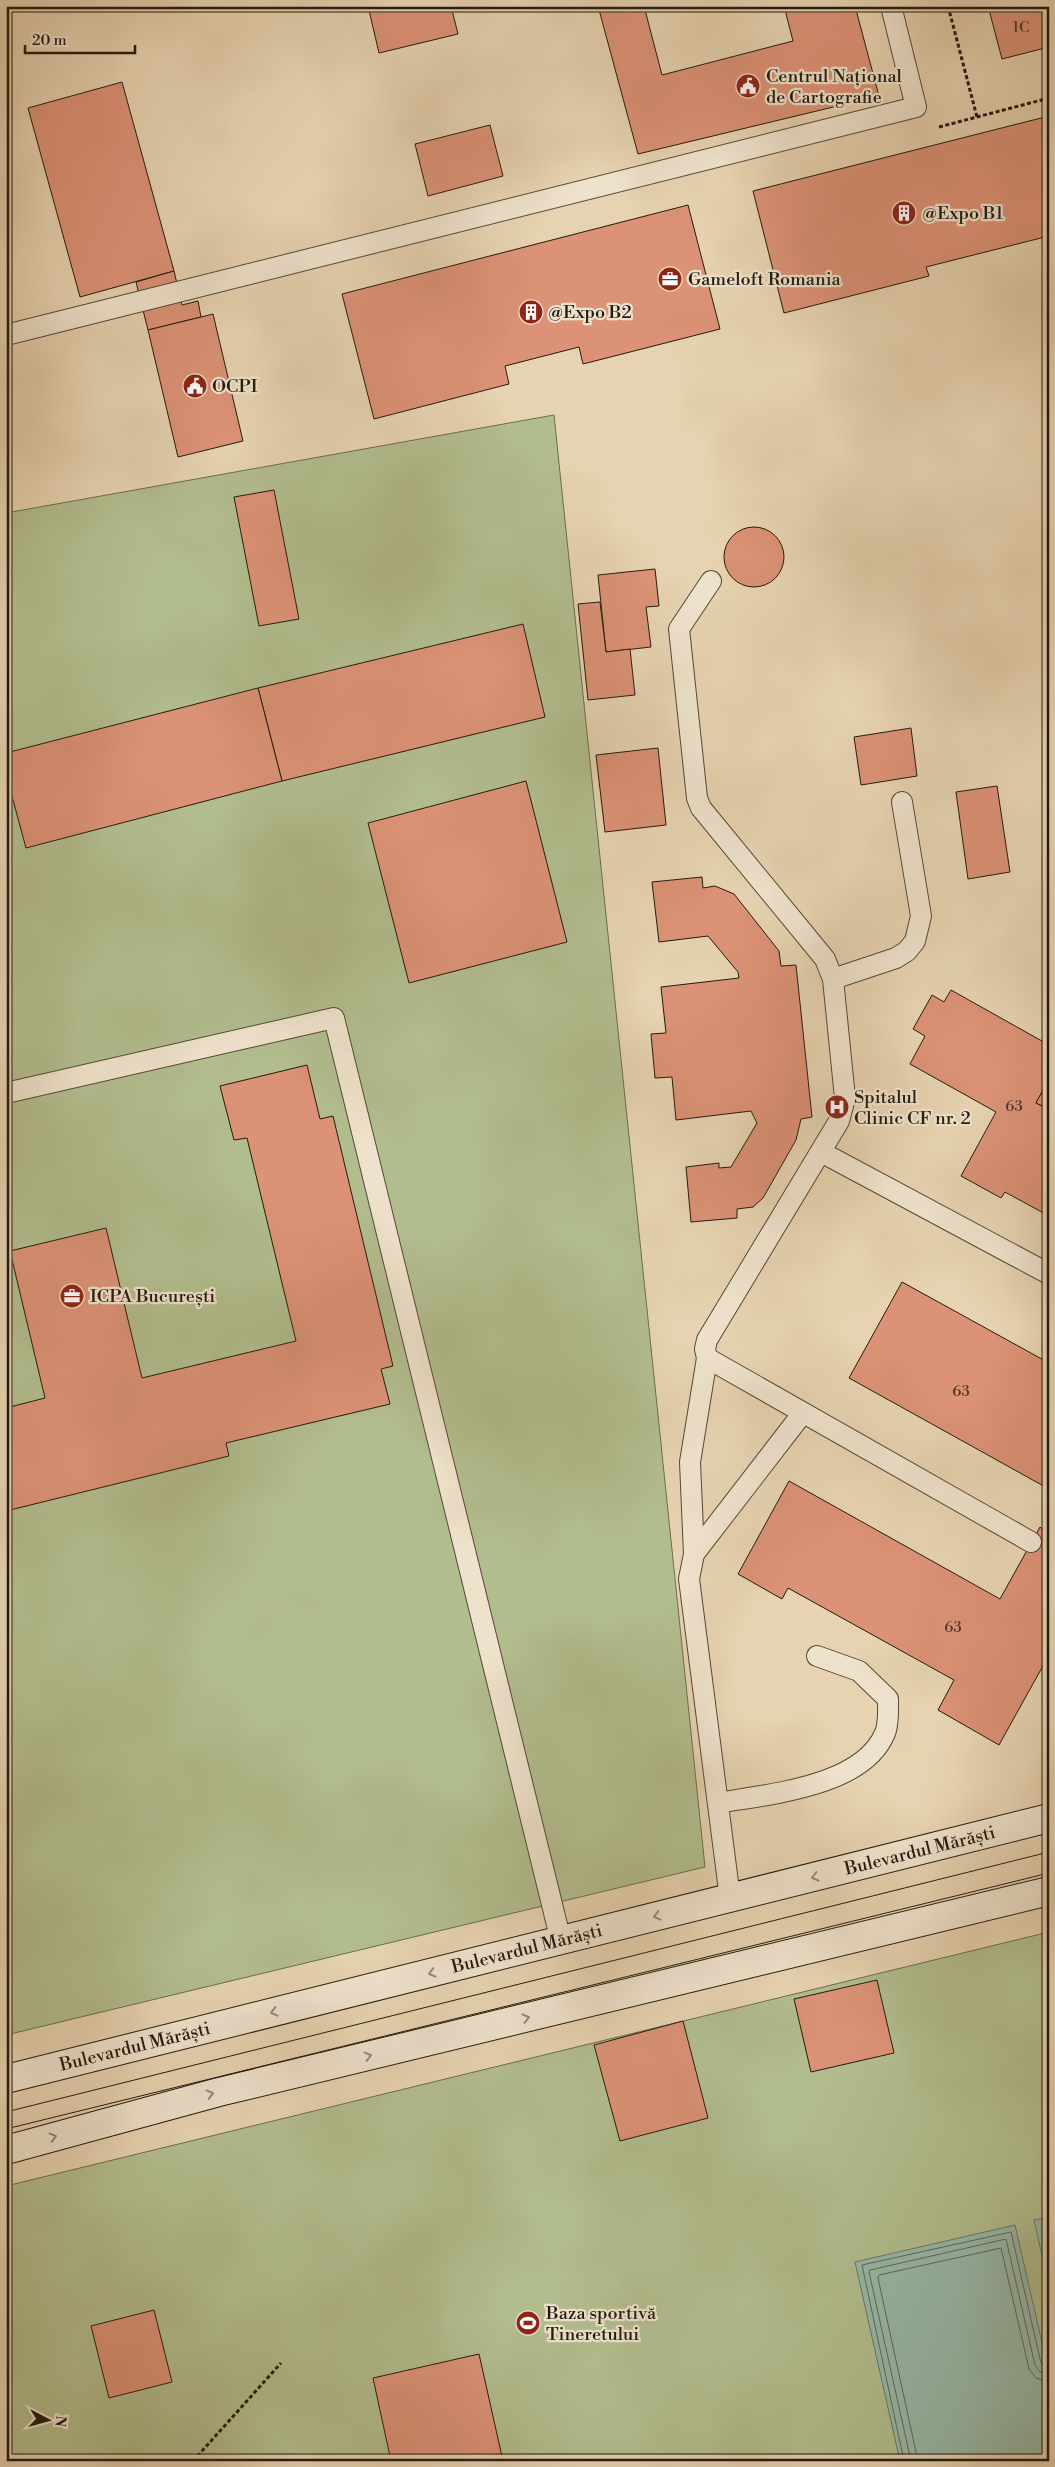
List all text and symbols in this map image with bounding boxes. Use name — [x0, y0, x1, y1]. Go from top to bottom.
house number: 1C — [1013, 18, 1029, 37]
scale bar — [25, 22, 135, 54]
text: 20 m — [32, 31, 67, 50]
place label: Centrul Național de Cartografie — [766, 65, 903, 109]
public building icon: Centrul Național de Cartografie — [735, 73, 761, 99]
building icon: @Expo B1 — [891, 200, 917, 226]
place label: @Expo B1 — [922, 202, 1003, 225]
office icon: Gameloft Romania — [657, 266, 683, 292]
place label: Gameloft Romania — [688, 268, 842, 291]
building icon: @Expo B2 — [518, 299, 544, 325]
place label: @Expo B2 — [548, 301, 632, 324]
public building icon: OCPI — [182, 373, 208, 399]
place label: OCPI — [212, 375, 258, 398]
place label: Spitalul Clinic CF nr. 2 — [854, 1086, 971, 1130]
hospital icon: Spitalul Clinic CF nr. 2 — [824, 1094, 850, 1120]
house number: 63 — [1005, 1097, 1023, 1116]
office icon: ICPA București — [59, 1283, 85, 1309]
place label: ICPA București — [90, 1285, 215, 1308]
house number: 63 — [952, 1382, 970, 1401]
house number: 63 — [944, 1618, 962, 1637]
street label: Bulevardul Mărăști — [841, 1821, 998, 1881]
one-way arrow — [810, 1871, 819, 1882]
one-way arrow — [654, 1911, 662, 1921]
street label: Bulevardul Mărăști — [448, 1919, 605, 1979]
one-way arrow — [427, 1967, 436, 1978]
one-way arrow — [269, 2006, 278, 2017]
one-way arrow — [521, 2013, 530, 2024]
street label: Bulevardul Mărăști — [56, 2017, 213, 2077]
one-way arrow — [363, 2051, 372, 2062]
one-way arrow — [205, 2090, 214, 2100]
one-way arrow — [49, 2133, 57, 2143]
place label: Baza sportivă Tineretului — [545, 2302, 657, 2346]
sports icon: Baza sportivă Tineretului — [515, 2310, 541, 2336]
north arrow — [22, 2394, 72, 2444]
text: N — [50, 2415, 69, 2428]

